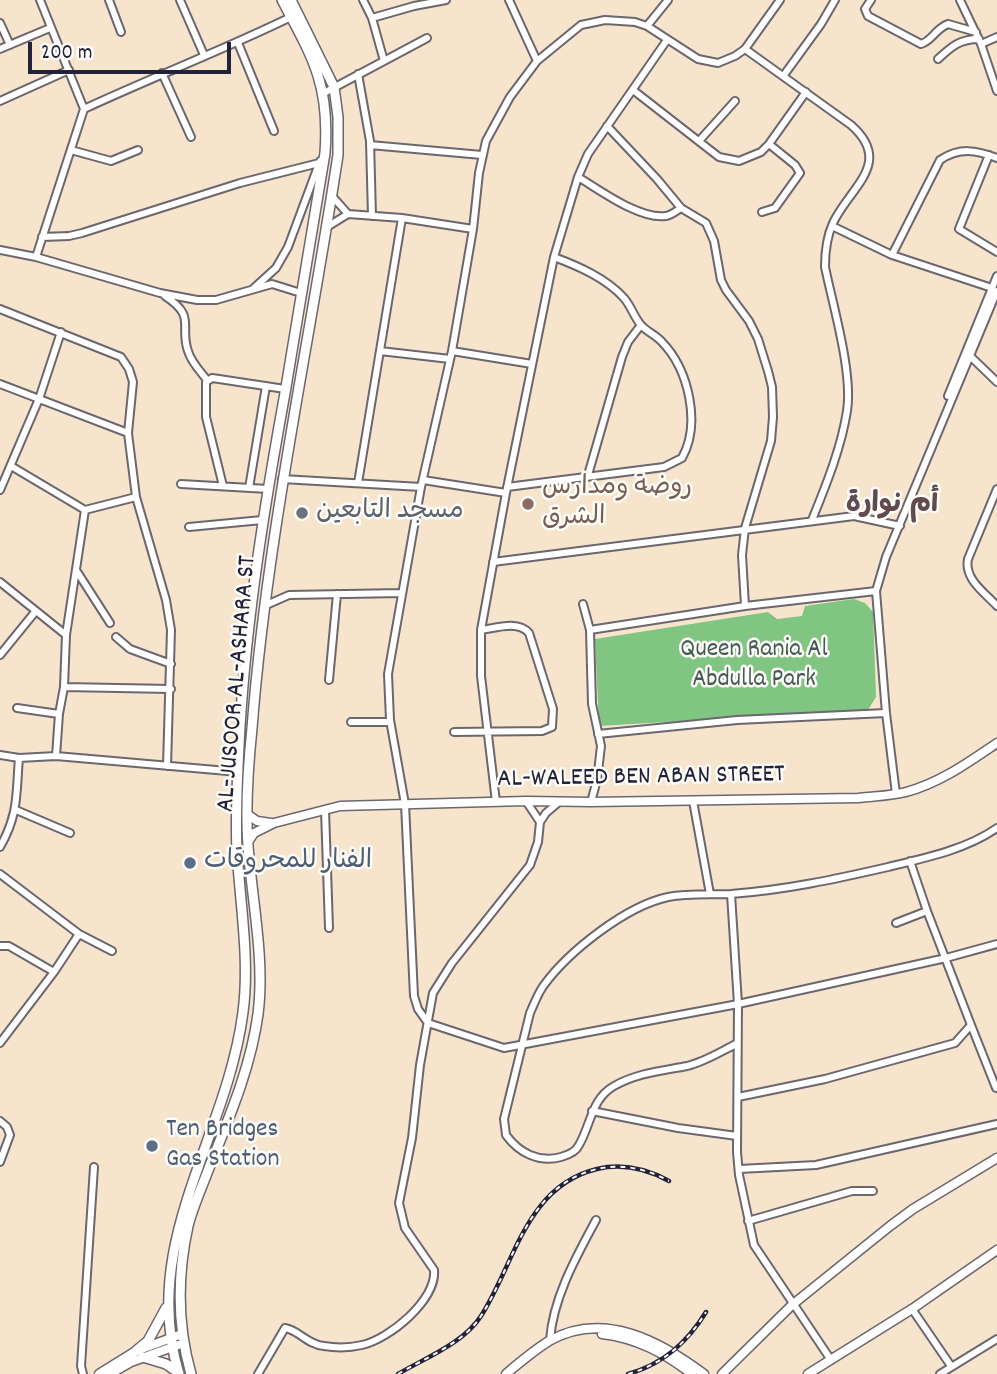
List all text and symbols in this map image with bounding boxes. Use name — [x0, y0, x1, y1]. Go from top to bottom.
scale bar — [32, 28, 234, 72]
text: 200 m — [41, 39, 92, 69]
place label: روضة ومدارس الشرق — [542, 473, 692, 534]
district label: أم نوارة — [846, 490, 938, 524]
marker: روضة ومدارس الشرق — [520, 496, 536, 512]
place label: مسجد التابعين — [316, 497, 464, 529]
marker: مسجد التابعين — [294, 505, 310, 521]
street label: AL-JUSOOR AL-ASHARA ST — [212, 555, 266, 813]
park label: Queen Rania Al Abdulla Park — [680, 635, 828, 696]
street label: AL-WALEED BEN ABAN STREET — [497, 761, 785, 797]
place label: الفنار للمحروقات — [204, 847, 372, 879]
marker: الفنار للمحروقات — [182, 855, 198, 871]
place label: Ten Bridges Gas Station — [166, 1115, 279, 1176]
marker: Ten Bridges Gas Station — [144, 1138, 160, 1154]

